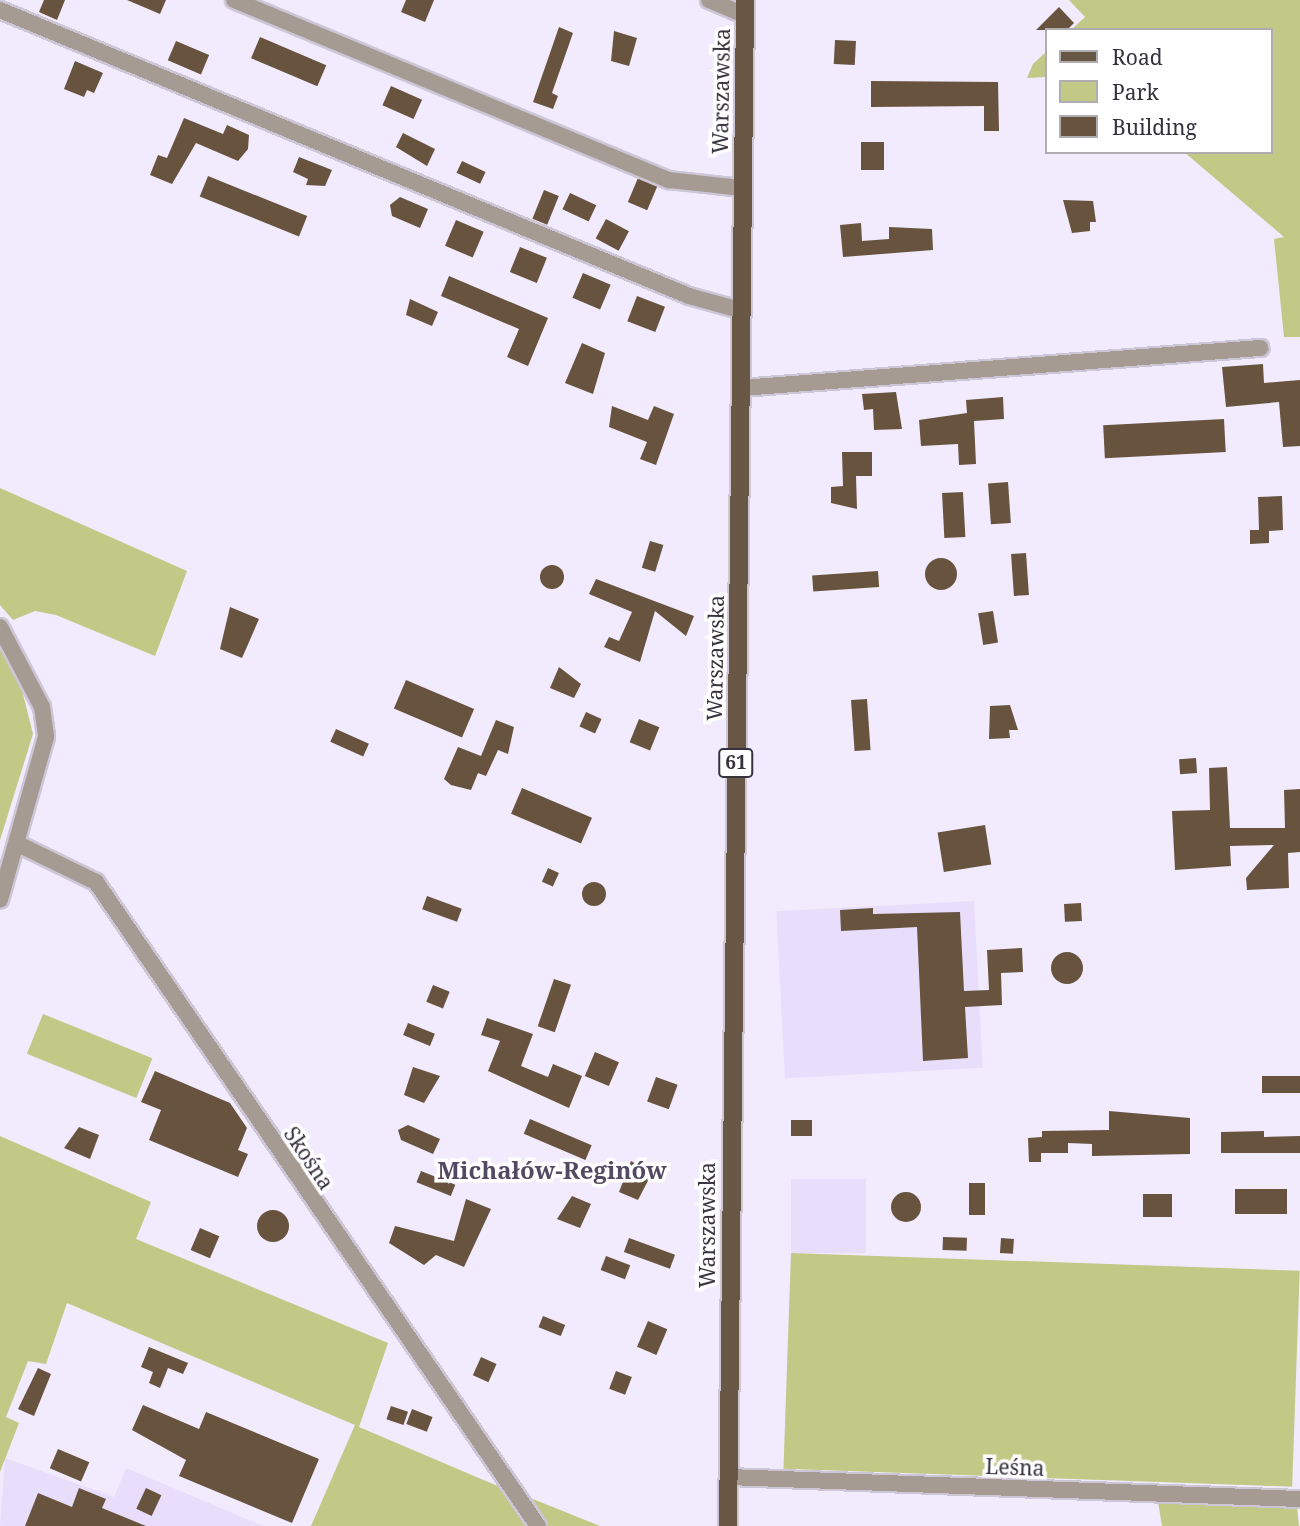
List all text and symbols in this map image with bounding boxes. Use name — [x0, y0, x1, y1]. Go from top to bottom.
street label: Warszawska — [707, 28, 735, 154]
legend — [1044, 28, 1272, 154]
text: Road — [1112, 43, 1163, 71]
text: Park — [1112, 78, 1159, 106]
text: Building — [1112, 113, 1197, 141]
street label: Warszawska — [701, 595, 729, 721]
road number: 61 — [717, 748, 755, 778]
street label: Skośna — [279, 1122, 339, 1194]
district label: Michałów-Reginów — [437, 1156, 667, 1184]
street label: Warszawska — [694, 1162, 720, 1288]
street label: Leśna — [985, 1453, 1045, 1481]

